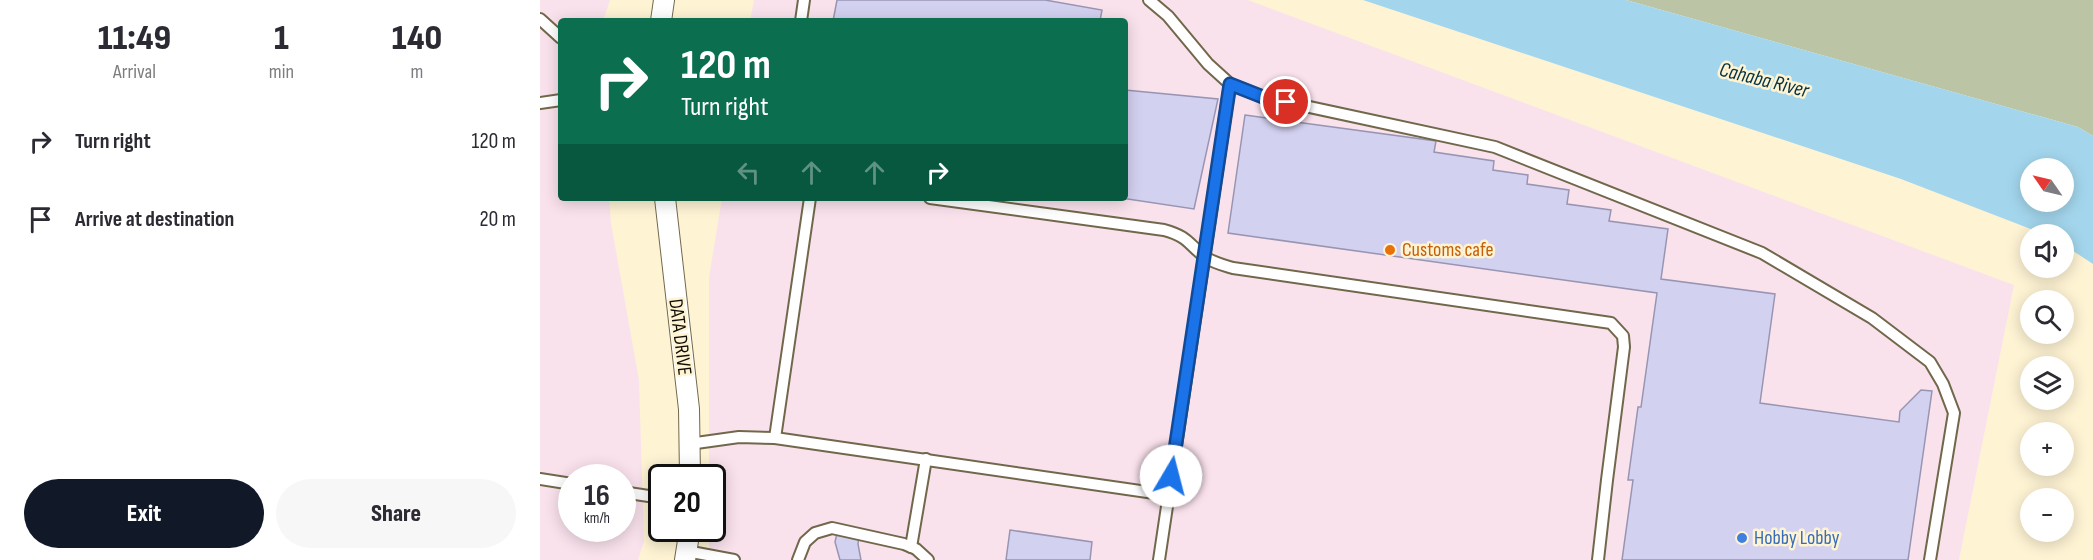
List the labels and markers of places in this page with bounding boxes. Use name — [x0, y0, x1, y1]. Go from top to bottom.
pin — [1260, 76, 1311, 127]
place label: Customs cafe — [1402, 238, 1493, 262]
marker: Customs cafe — [1383, 243, 1397, 257]
place label: Hobby Lobby — [1754, 526, 1840, 550]
marker: Hobby Lobby — [1735, 531, 1749, 545]

